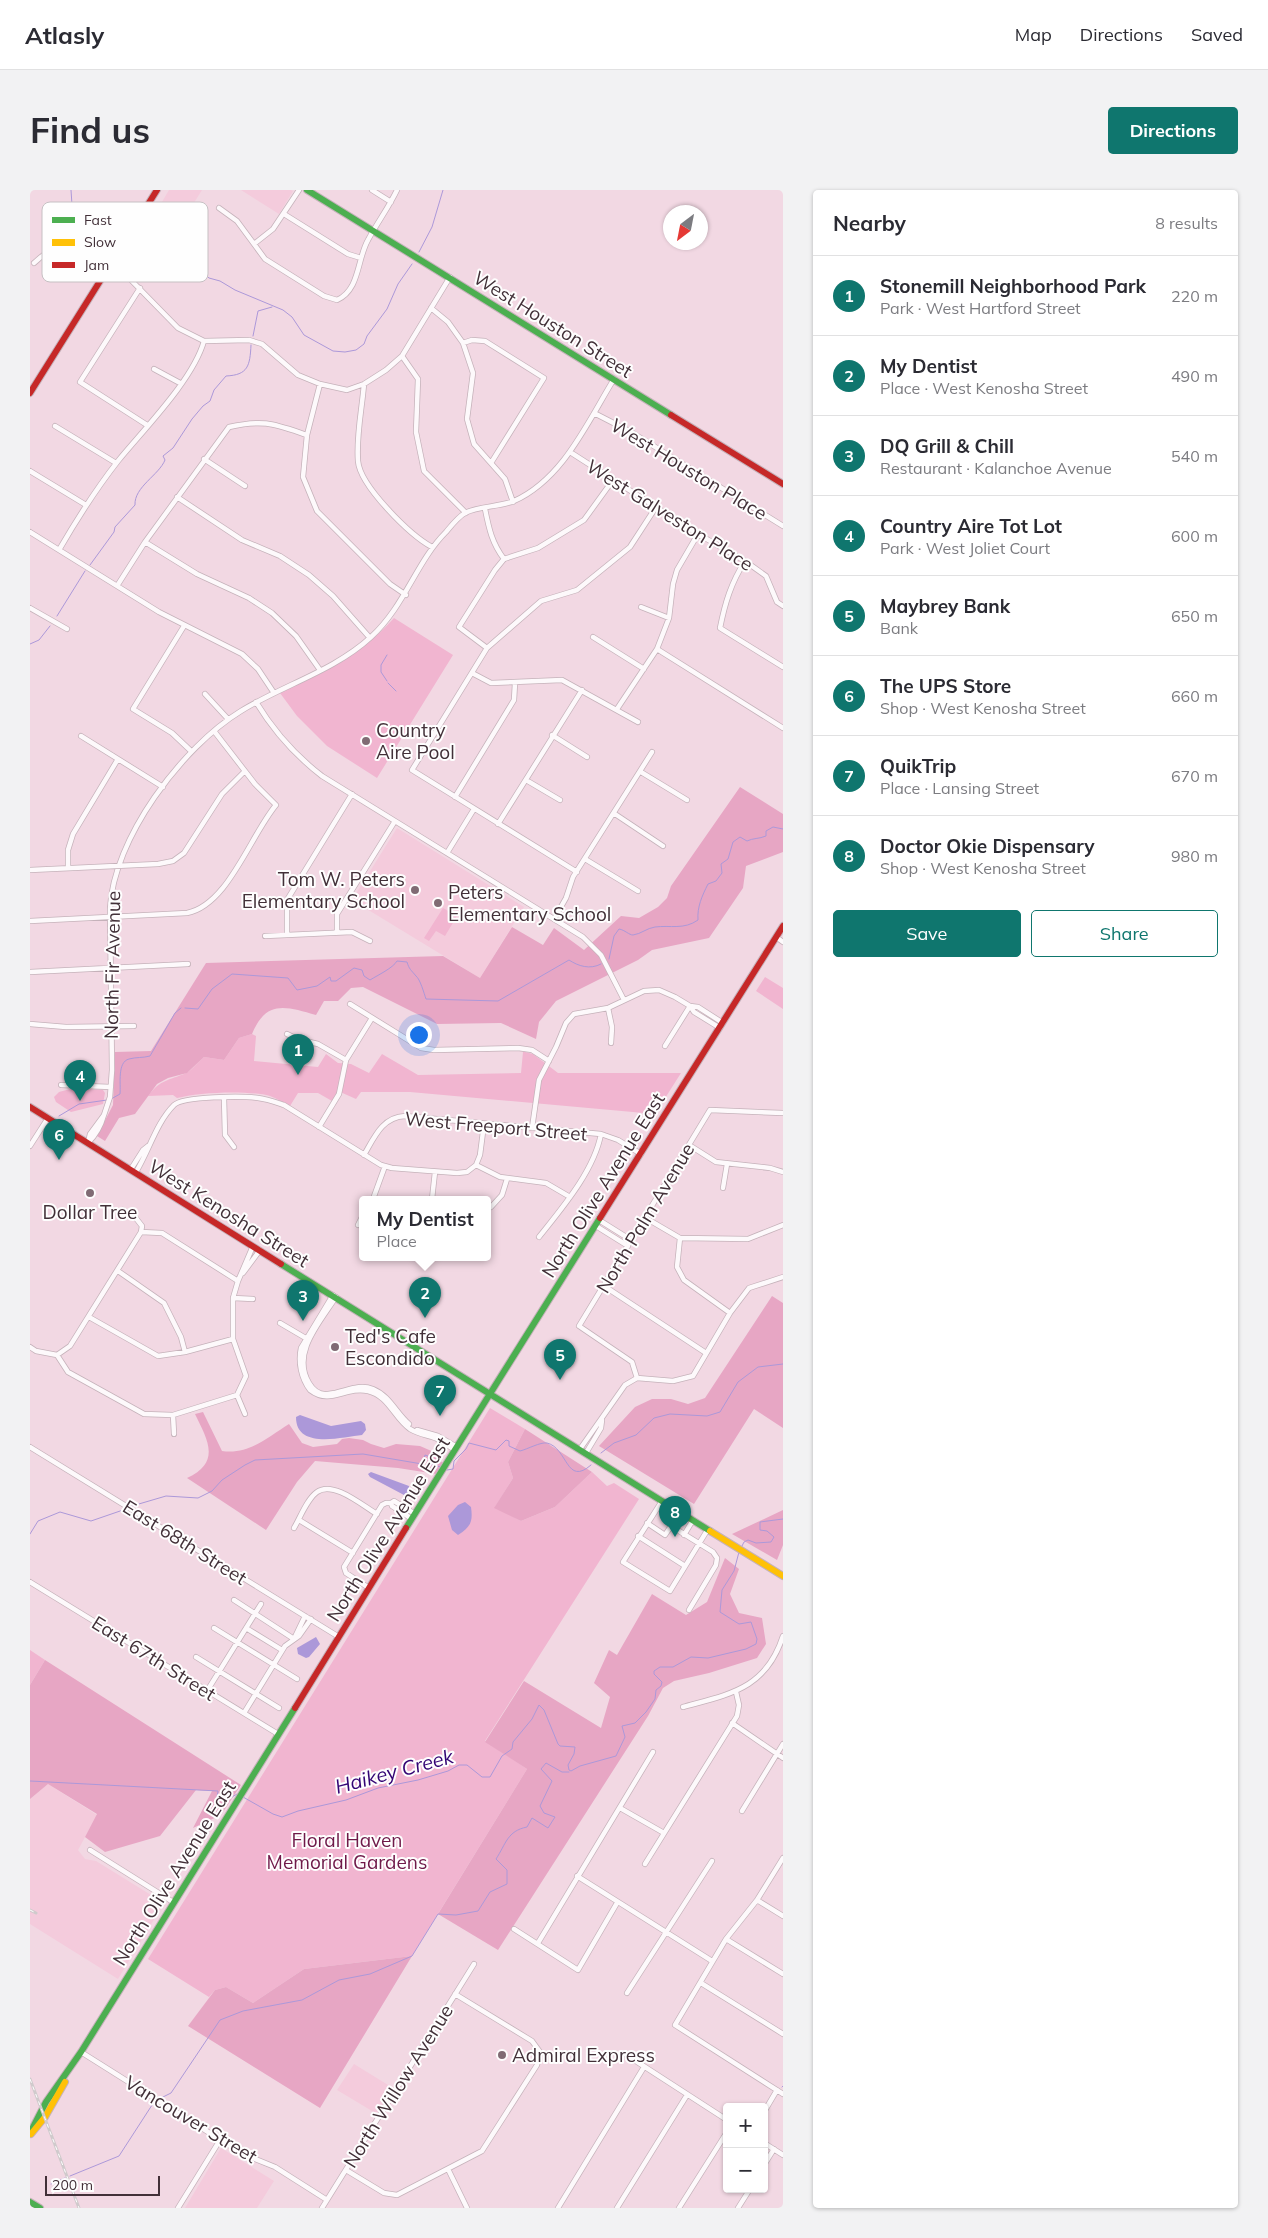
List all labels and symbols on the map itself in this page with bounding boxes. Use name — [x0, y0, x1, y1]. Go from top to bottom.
legend — [42, 202, 208, 282]
north arrow — [663, 205, 708, 250]
text: Fast — [84, 211, 112, 229]
text: Slow — [84, 233, 116, 251]
text: Jam — [84, 256, 109, 274]
street label: West Houston Street — [469, 265, 637, 383]
street label: West Houston Place — [606, 413, 772, 525]
street label: West Galveston Place — [582, 454, 758, 576]
place label: Country Aire Pool — [376, 718, 455, 764]
marker: Country Aire Pool — [360, 735, 372, 747]
place label: Tom W. Peters Elementary School — [242, 867, 405, 913]
place label: Peters Elementary School — [448, 880, 611, 926]
marker: Tom W. Peters Elementary School — [409, 884, 421, 896]
street label: North Fir Avenue — [99, 891, 125, 1039]
marker: Peters Elementary School — [432, 897, 444, 909]
your location — [406, 1022, 432, 1048]
pin: 1 — [282, 1034, 314, 1075]
pin: 4 — [64, 1060, 96, 1101]
street label: North Olive Avenue East — [536, 1088, 670, 1282]
street label: West Freeport Street — [404, 1106, 589, 1146]
pin: 6 — [43, 1119, 75, 1160]
street label: North Palm Avenue — [591, 1139, 699, 1297]
street label: West Kenosha Street — [144, 1154, 314, 1272]
marker: Dollar Tree — [84, 1187, 96, 1199]
place label: Dollar Tree — [43, 1200, 137, 1224]
pin: 2 — [409, 1277, 441, 1318]
pin: 3 — [287, 1280, 319, 1321]
place label: Ted's Cafe Escondido — [345, 1324, 436, 1370]
pin: 5 — [544, 1339, 576, 1380]
marker: Ted's Cafe Escondido — [329, 1341, 341, 1353]
pin: 7 — [424, 1375, 456, 1416]
street label: North Olive Avenue East — [321, 1432, 455, 1626]
street label: East 68th Street — [119, 1494, 252, 1590]
pin: 8 — [659, 1496, 691, 1537]
street label: East 67th Street — [88, 1610, 221, 1706]
water label: Haikey Creek — [332, 1743, 457, 1799]
street label: North Olive Avenue East — [107, 1776, 241, 1970]
park label: Floral Haven Memorial Gardens — [267, 1828, 427, 1874]
street label: North Willow Avenue — [338, 2000, 458, 2172]
place label: Admiral Express — [512, 2043, 655, 2067]
marker: Admiral Express — [496, 2049, 508, 2061]
street label: Vancouver Street — [120, 2070, 262, 2168]
scale bar — [45, 2173, 160, 2196]

